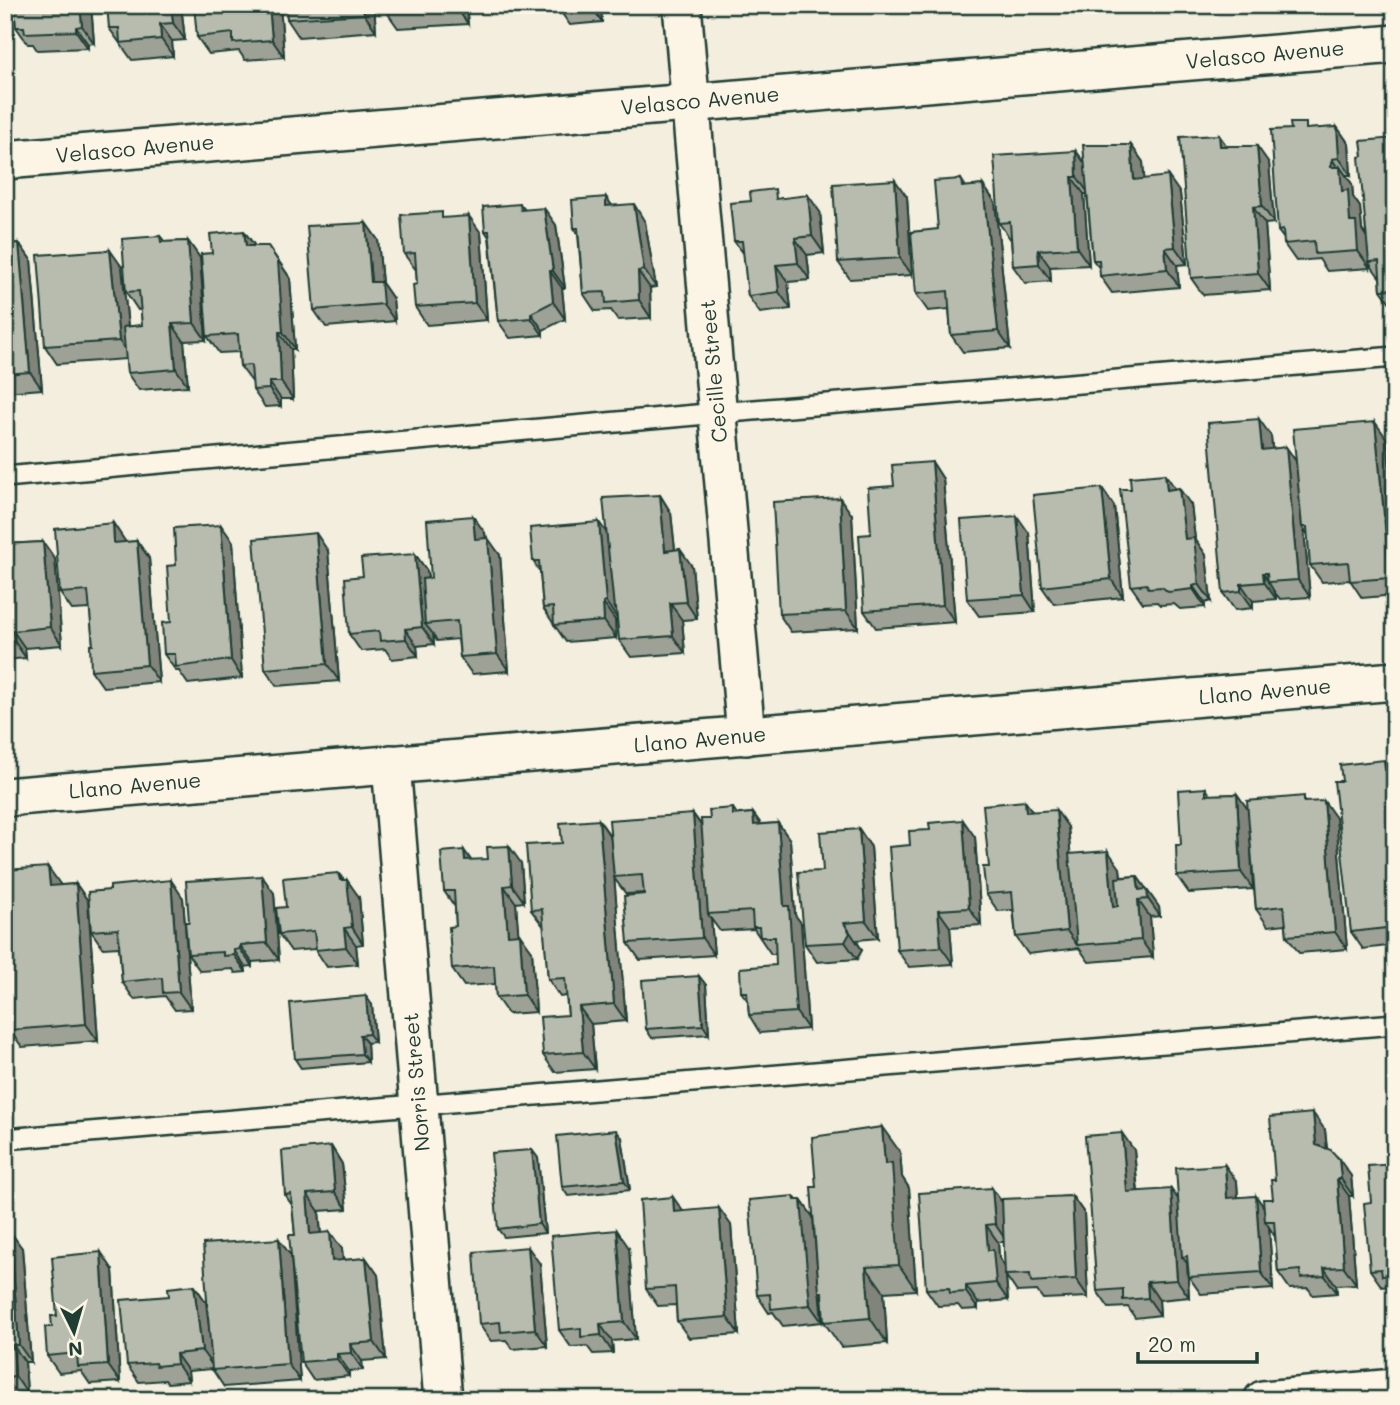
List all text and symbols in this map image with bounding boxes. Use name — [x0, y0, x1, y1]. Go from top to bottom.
street label: Velasco Avenue — [1184, 33, 1345, 74]
street label: Velasco Avenue — [619, 79, 780, 120]
street label: Velasco Avenue — [54, 127, 215, 168]
street label: Cecille Street — [693, 298, 732, 444]
street label: Llano Avenue — [1198, 671, 1332, 710]
street label: Llano Avenue — [633, 719, 767, 758]
street label: Llano Avenue — [68, 765, 202, 804]
street label: Norris Street — [396, 1012, 435, 1153]
north arrow — [38, 1296, 108, 1366]
scale bar — [1138, 1321, 1256, 1365]
text: 20 m — [1148, 1330, 1196, 1357]
text: N — [67, 1336, 84, 1363]

